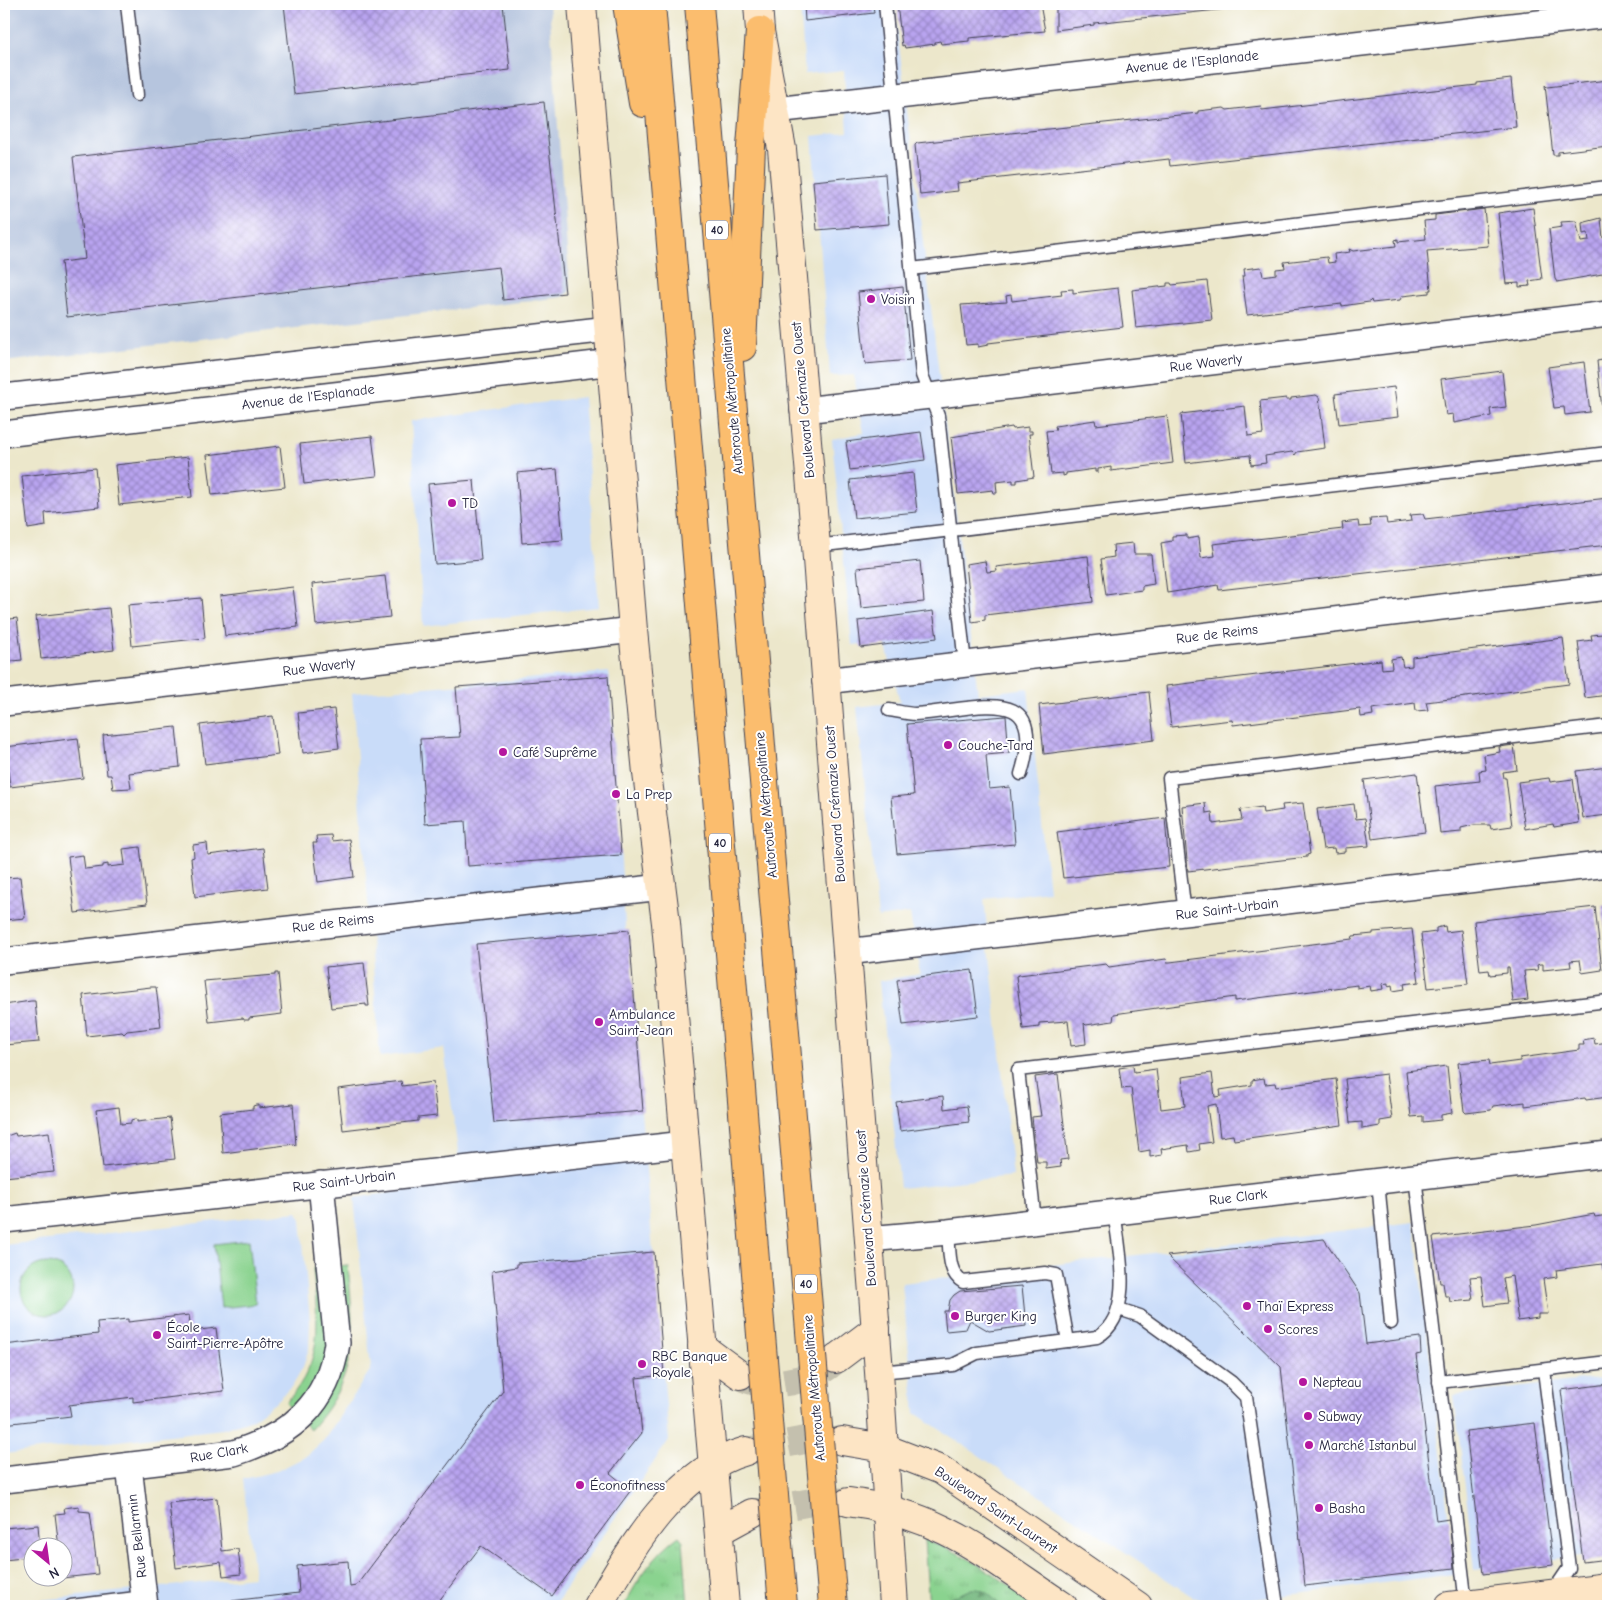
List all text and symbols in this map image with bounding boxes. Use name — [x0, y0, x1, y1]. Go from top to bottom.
street label: Avenue de l'Esplanade — [1125, 47, 1259, 77]
road number: 40 — [706, 220, 728, 240]
place label: Voisin — [881, 291, 915, 308]
marker: Voisin — [865, 293, 877, 305]
street label: Boulevard Crémazie Ouest — [788, 320, 818, 479]
street label: Autoroute Métropolitaine — [717, 327, 747, 475]
street label: Rue Waverly — [1169, 350, 1244, 376]
street label: Avenue de l'Esplanade — [241, 380, 375, 414]
place label: TD — [462, 495, 478, 512]
marker: TD — [446, 497, 458, 509]
street label: Rue de Reims — [1175, 621, 1259, 647]
street label: Rue Waverly — [282, 654, 357, 680]
street label: Boulevard Crémazie Ouest — [821, 724, 849, 883]
street label: Autoroute Métropolitaine — [751, 731, 781, 879]
place label: Couche-Tard — [958, 737, 1033, 754]
marker: Couche-Tard — [942, 739, 954, 751]
place label: Café Suprême — [513, 744, 597, 761]
marker: Café Suprême — [497, 746, 509, 758]
place label: La Prep — [626, 786, 672, 803]
marker: La Prep — [610, 788, 622, 800]
road number: 40 — [709, 834, 731, 852]
street label: Rue Saint-Urbain — [1175, 894, 1279, 924]
street label: Rue de Reims — [291, 910, 375, 936]
place label: Ambulance Saint-Jean — [609, 1006, 675, 1039]
marker: Ambulance Saint-Jean — [593, 1016, 605, 1028]
street label: Boulevard Crémazie Ouest — [852, 1128, 880, 1287]
street label: Rue Saint-Urbain — [292, 1166, 396, 1196]
street label: Rue Clark — [1208, 1185, 1268, 1209]
road number: 40 — [795, 1274, 817, 1294]
place label: Thaï Express — [1257, 1298, 1334, 1315]
marker: Thaï Express — [1241, 1300, 1253, 1312]
place label: Burger King — [965, 1308, 1037, 1325]
marker: Burger King — [949, 1310, 961, 1322]
street label: Autoroute Métropolitaine — [799, 1314, 829, 1462]
place label: École Saint-Pierre-Apôtre — [167, 1319, 283, 1352]
place label: Scores — [1278, 1321, 1318, 1338]
marker: Scores — [1262, 1323, 1274, 1335]
marker: École Saint-Pierre-Apôtre — [151, 1329, 163, 1341]
place label: RBC Banque Royale — [652, 1348, 727, 1381]
marker: RBC Banque Royale — [636, 1358, 648, 1370]
place label: Nepteau — [1313, 1374, 1362, 1391]
marker: Nepteau — [1297, 1376, 1309, 1388]
place label: Subway — [1318, 1408, 1363, 1425]
marker: Subway — [1302, 1410, 1314, 1422]
place label: Marché Istanbul — [1319, 1437, 1417, 1454]
marker: Marché Istanbul — [1303, 1439, 1315, 1451]
street label: Rue Clark — [189, 1440, 249, 1466]
street label: Boulevard Saint-Laurent — [932, 1463, 1061, 1558]
place label: Éconofitness — [590, 1477, 665, 1494]
marker: Éconofitness — [574, 1479, 586, 1491]
street label: Rue Bellarmin — [123, 1493, 151, 1579]
place label: Basha — [1329, 1500, 1365, 1517]
marker: Basha — [1313, 1502, 1325, 1514]
north arrow — [22, 1538, 72, 1588]
text: N — [46, 1563, 62, 1583]

